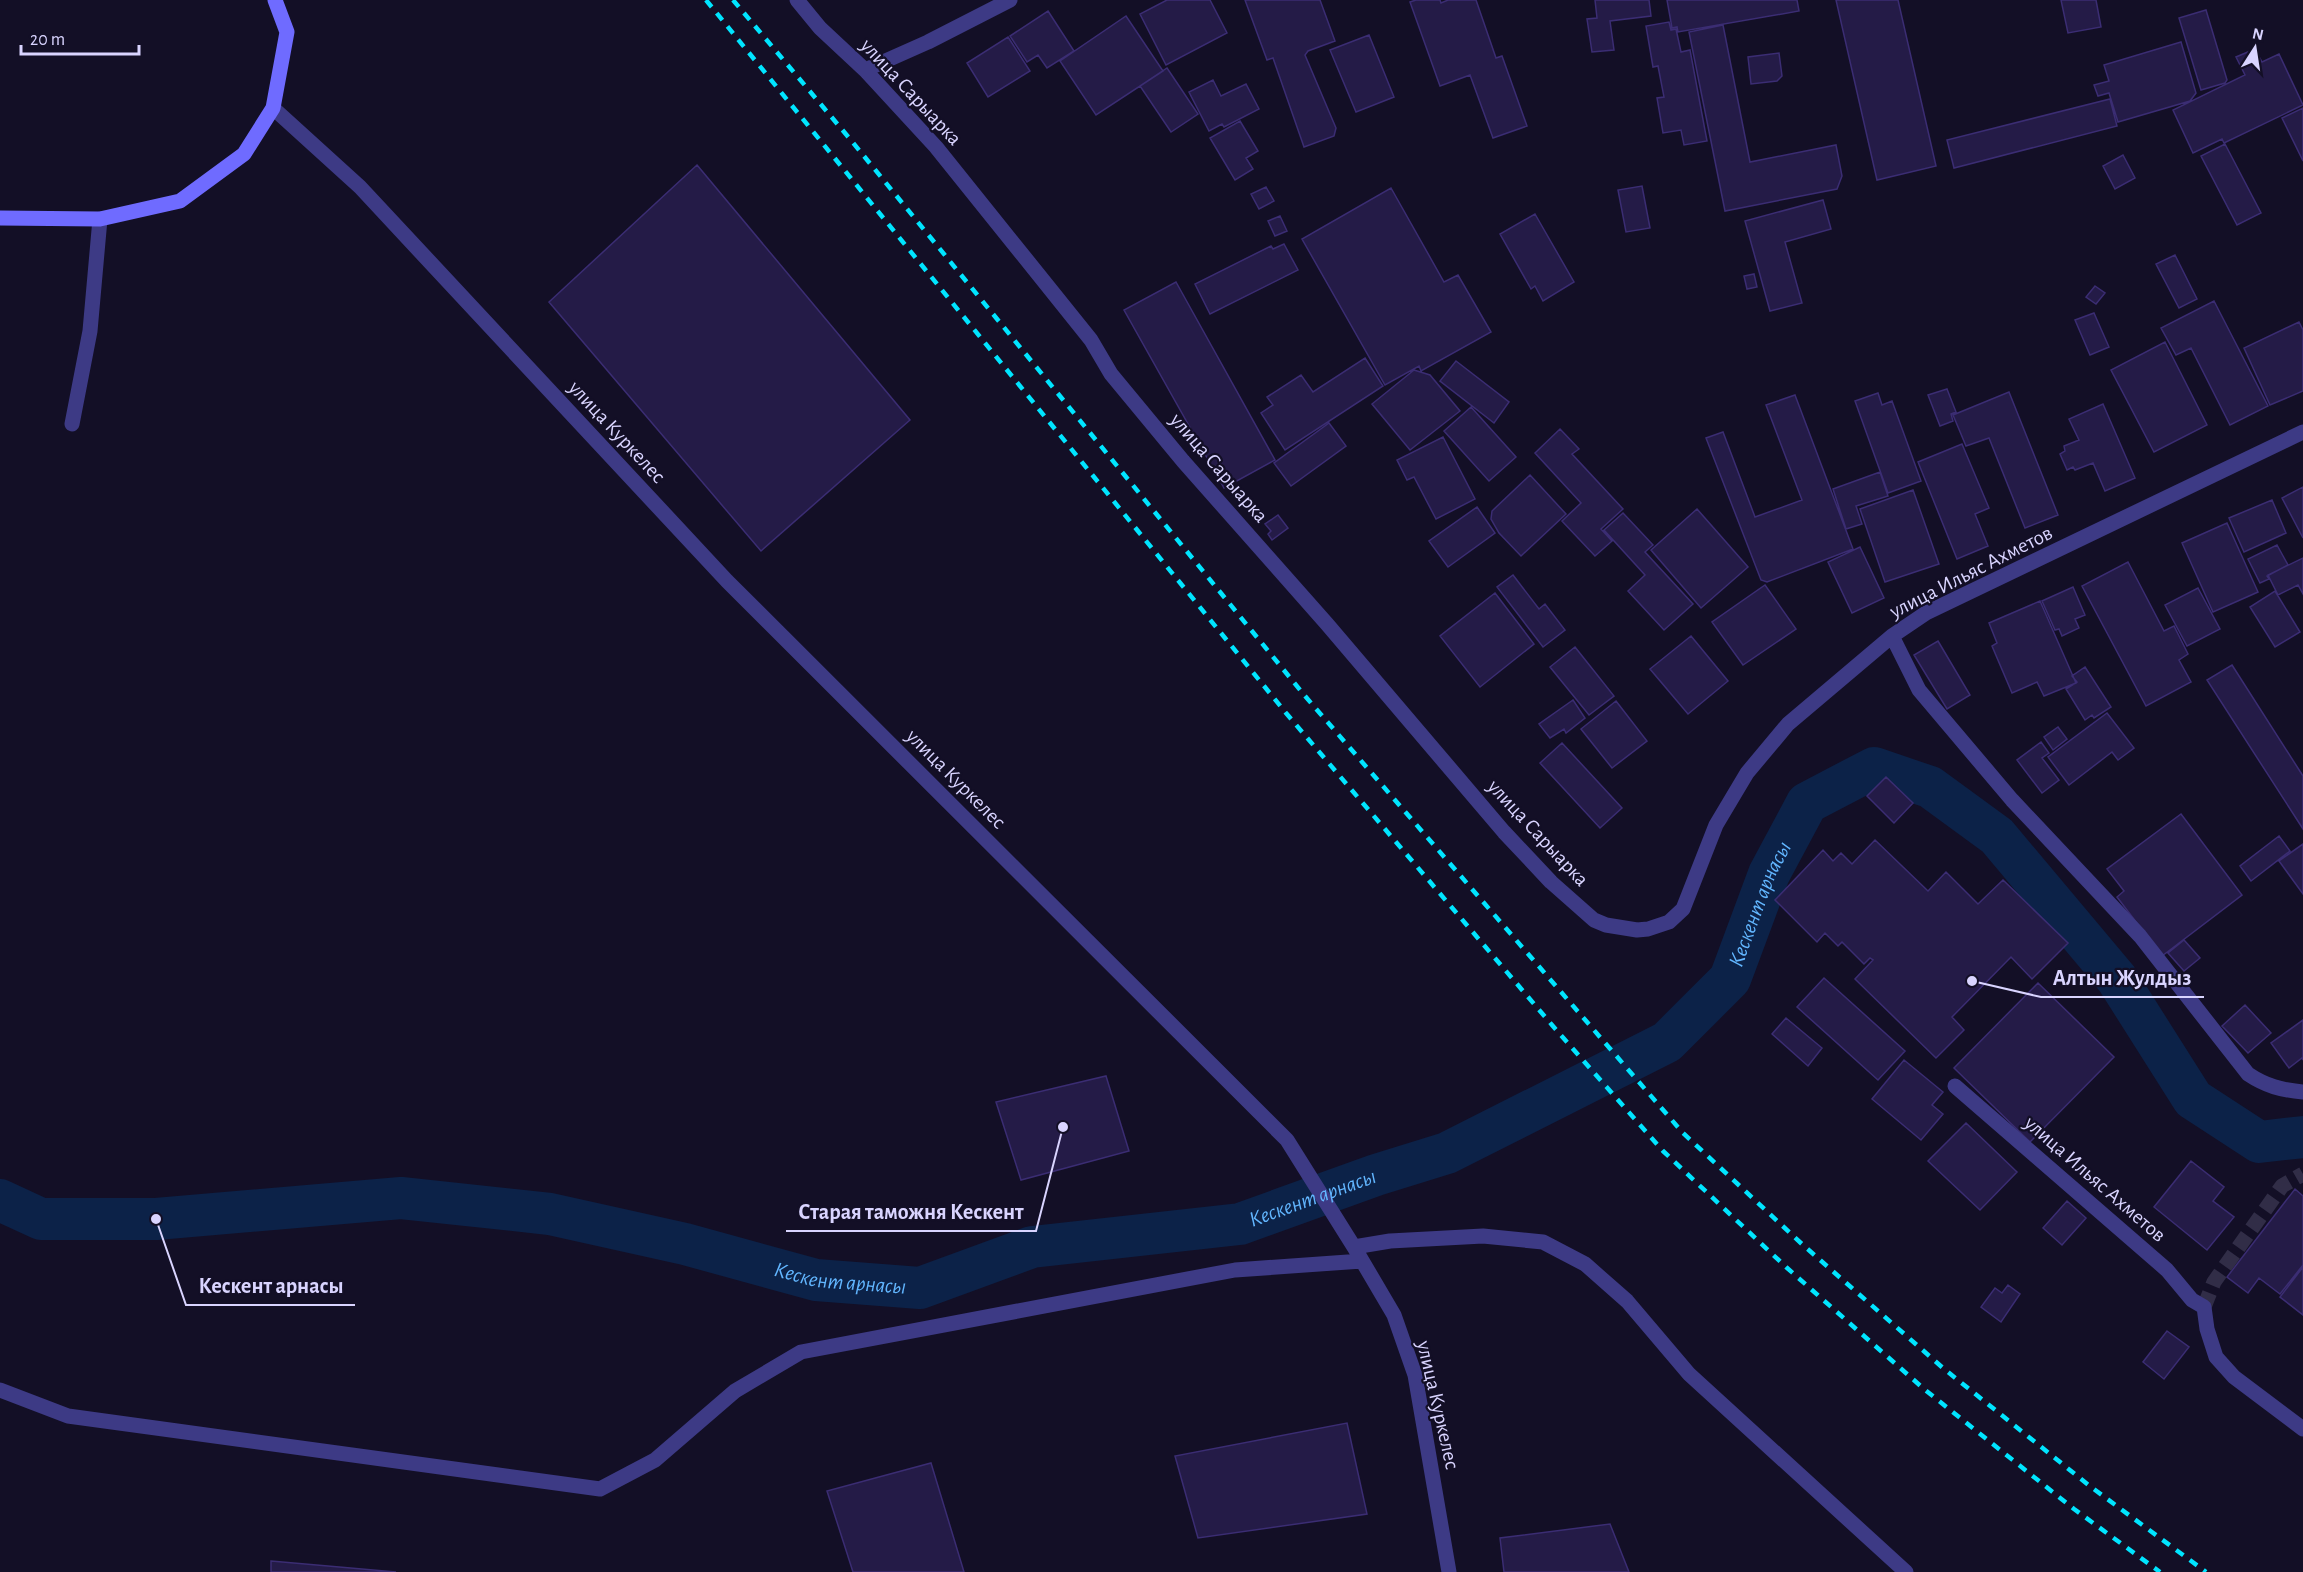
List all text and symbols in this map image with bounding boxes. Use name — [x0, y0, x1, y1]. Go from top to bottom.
scale bar — [21, 18, 140, 56]
north arrow — [2225, 18, 2285, 78]
text: N — [2251, 25, 2265, 43]
text: 20 m — [30, 31, 65, 49]
street label: улица Сарыарка — [856, 34, 966, 150]
street label: улица Куркелес — [564, 376, 669, 487]
street label: улица Сарыарка — [1165, 409, 1272, 527]
street label: улица Ильяс Ахметов — [1885, 522, 2056, 623]
street label: улица Куркелес — [901, 724, 1010, 833]
street label: улица Сарыарка — [1483, 775, 1593, 891]
water label: Кескент арнасы — [1725, 838, 1795, 970]
callout: Алтын Жулдыз — [2041, 957, 2204, 997]
text: Алтын Жулдыз — [2053, 967, 2191, 990]
street label: улица Ильяс Ахметов — [2020, 1111, 2170, 1246]
water label: Кескент арнасы — [1246, 1165, 1379, 1231]
callout: Старая таможня Кескент — [786, 1191, 1036, 1231]
text: Старая таможня Кескент — [798, 1201, 1024, 1223]
water label: Кескент арнасы — [772, 1258, 907, 1298]
callout: Кескент арнасы — [186, 1265, 355, 1305]
text: Кескент арнасы — [198, 1275, 344, 1297]
street label: улица Куркелес — [1413, 1338, 1463, 1471]

